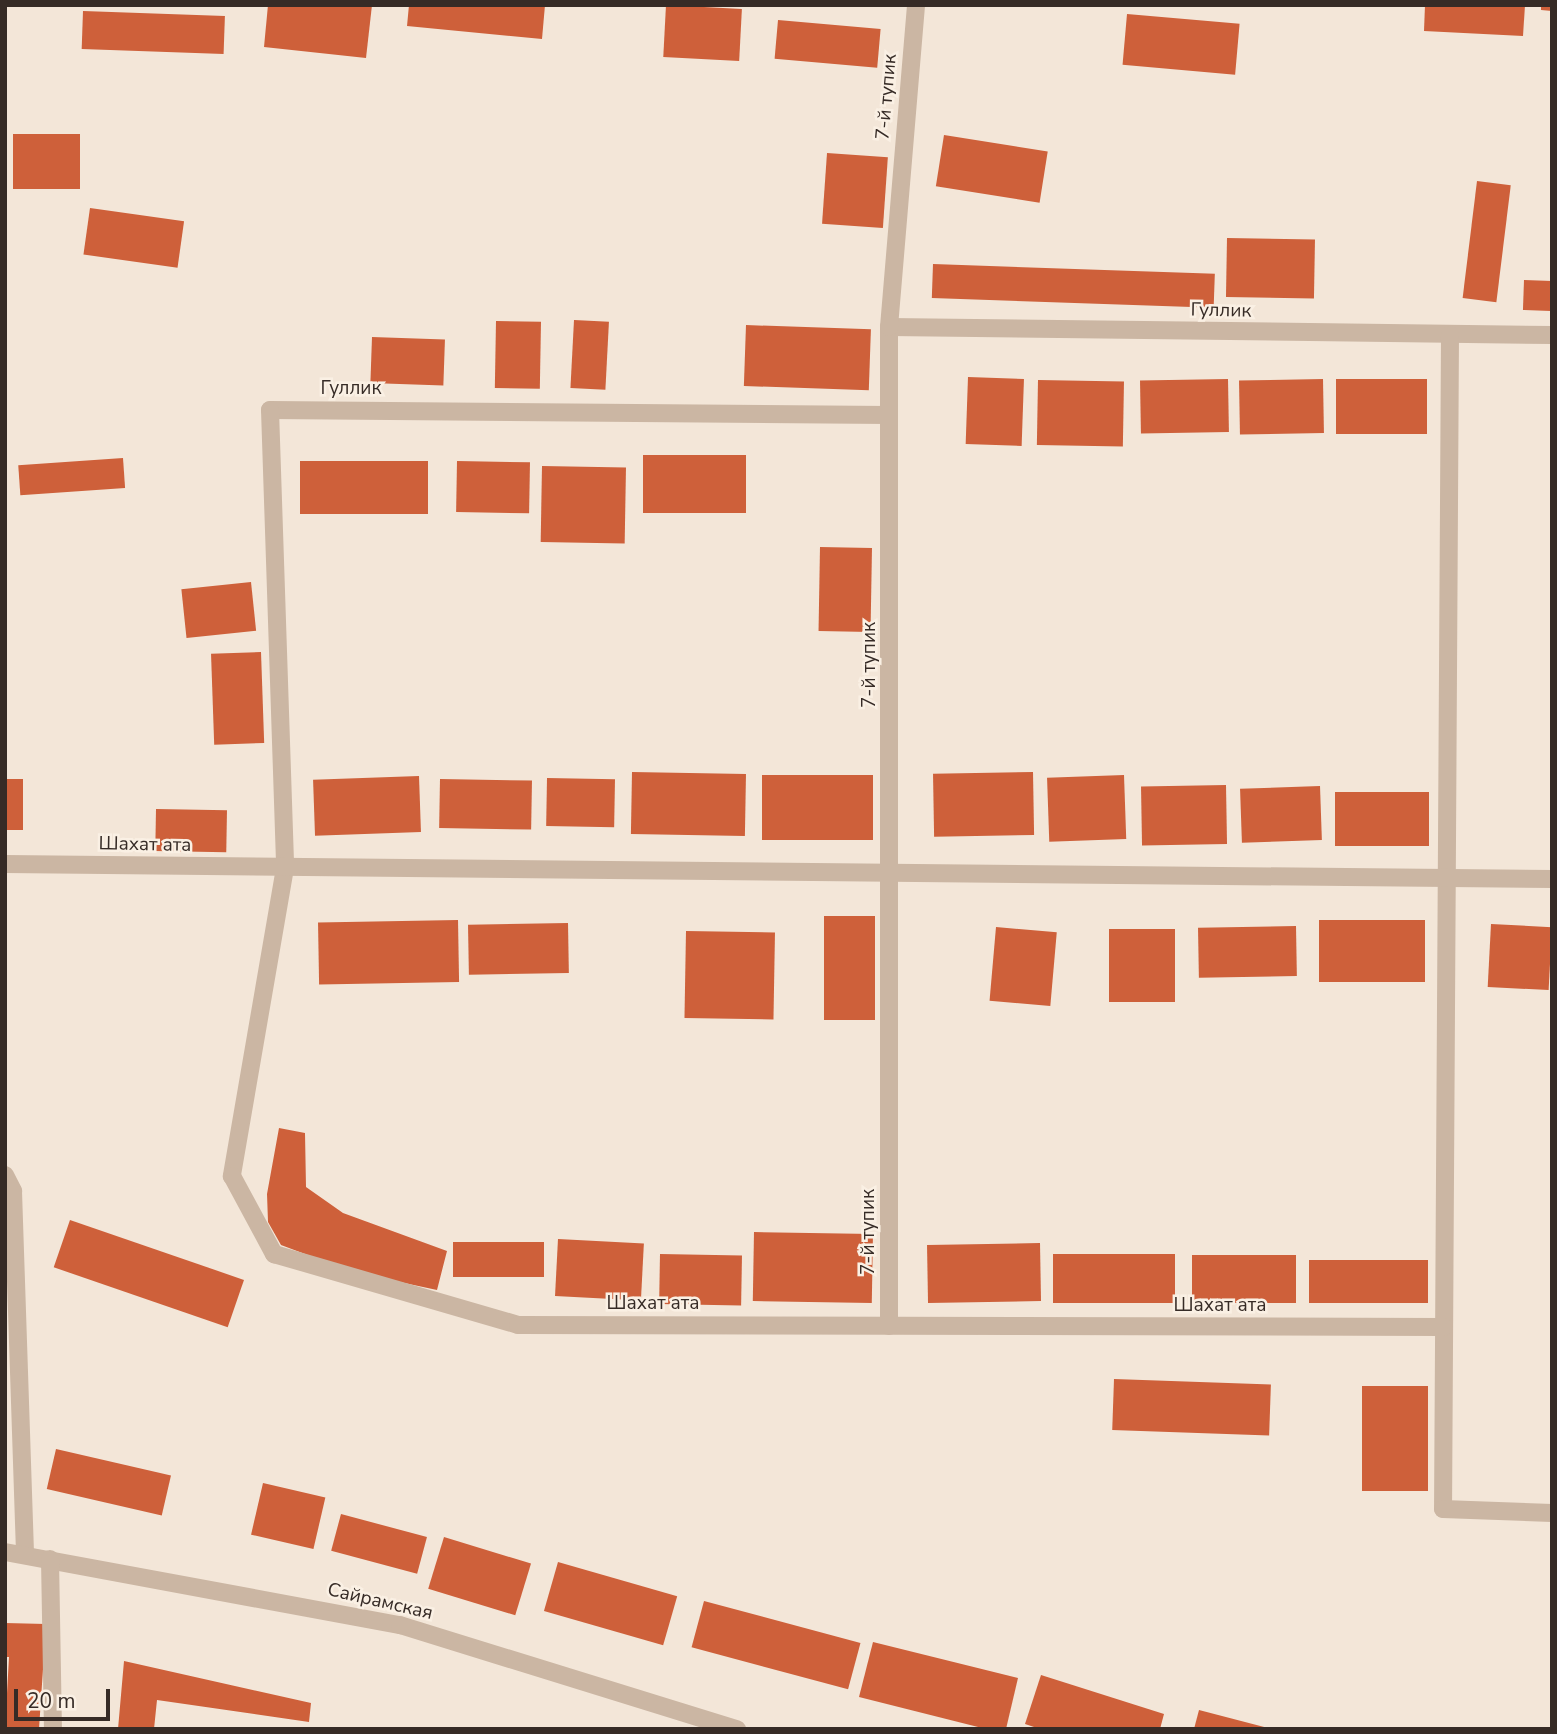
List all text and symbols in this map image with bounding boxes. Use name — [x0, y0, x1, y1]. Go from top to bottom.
street label: 7-й тупик — [872, 53, 902, 141]
street label: Гуллик — [1190, 299, 1252, 323]
street label: Гуллик — [321, 378, 381, 400]
street label: 7-й тупик — [859, 622, 881, 708]
street label: Шахат ата — [98, 833, 192, 857]
street label: 7-й тупик — [858, 1189, 880, 1275]
street label: Шахат ата — [607, 1293, 699, 1315]
street label: Шахат ата — [1174, 1295, 1266, 1317]
street label: Сайрамская — [325, 1579, 435, 1625]
scale bar — [18, 1674, 114, 1718]
text: 20 m — [27, 1687, 76, 1715]

